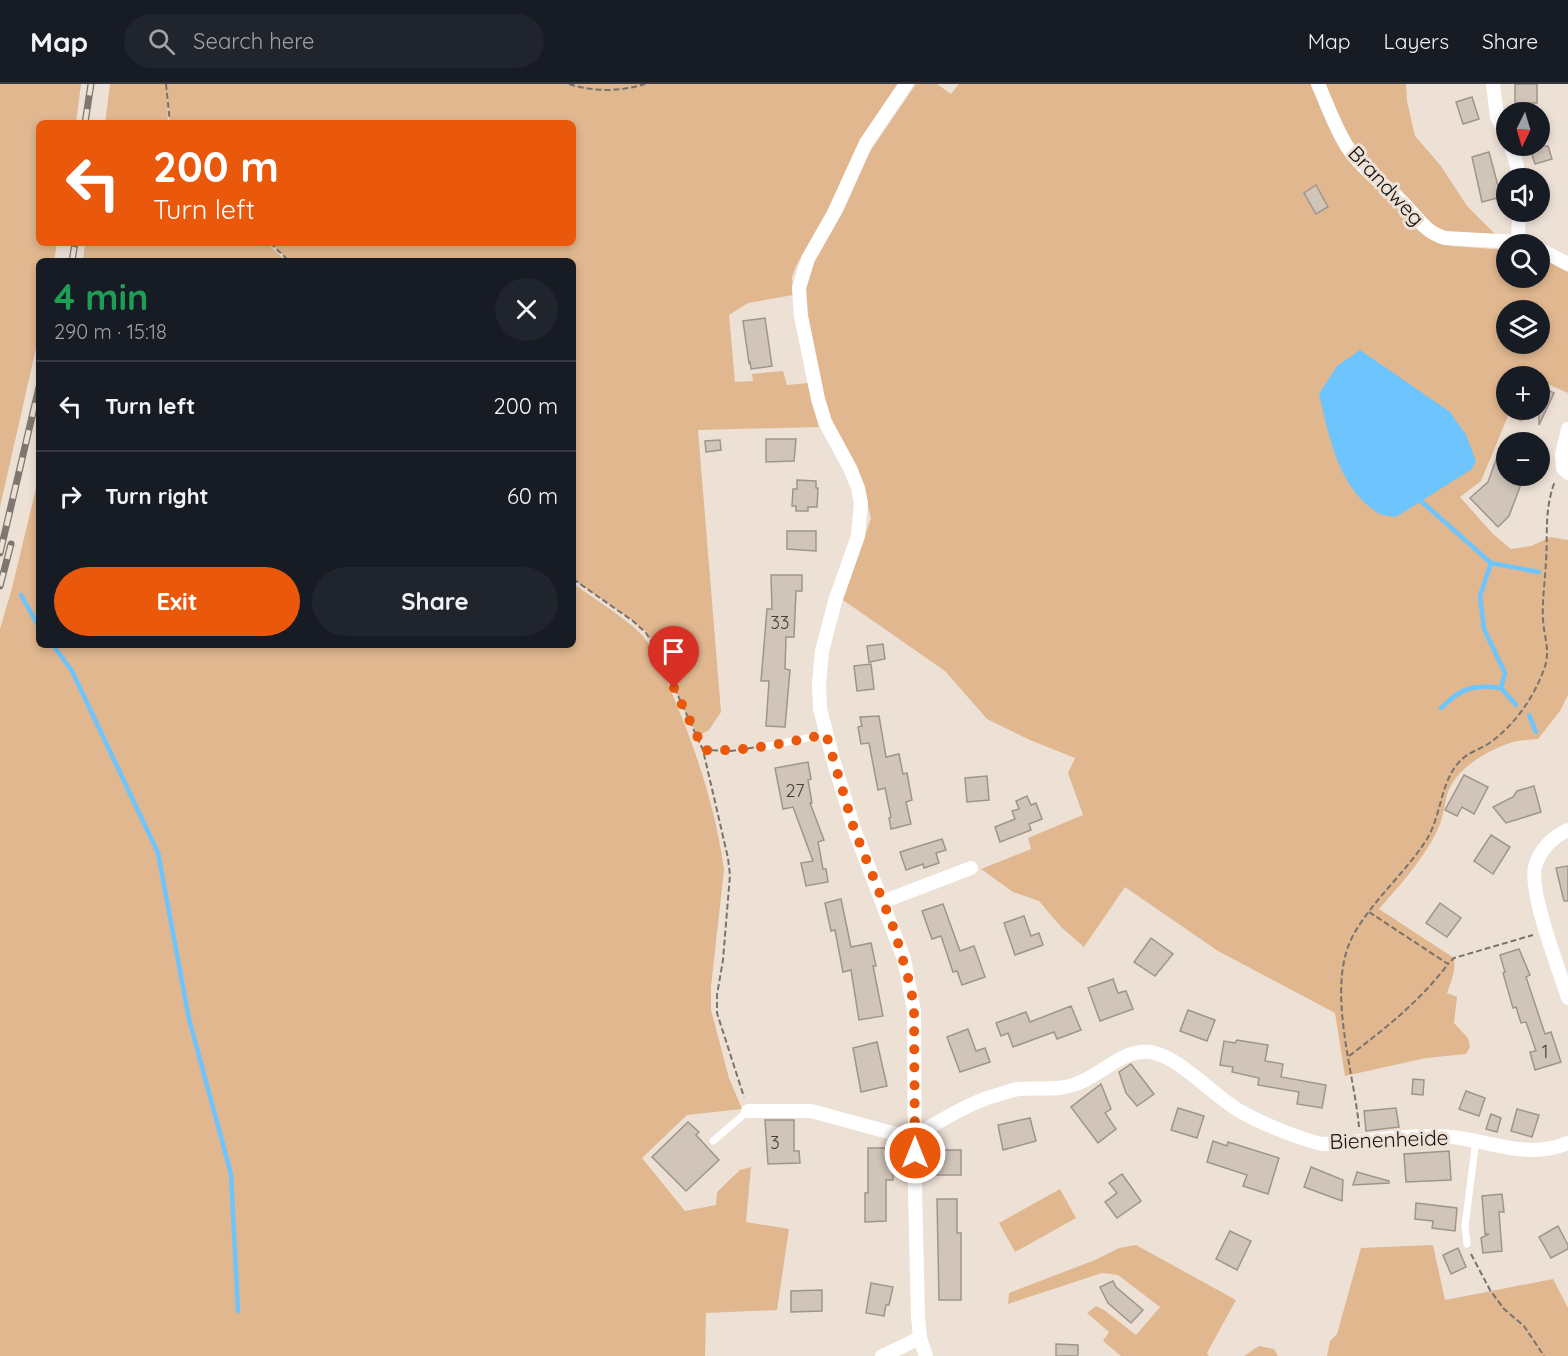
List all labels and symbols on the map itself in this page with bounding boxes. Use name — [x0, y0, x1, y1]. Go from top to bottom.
north arrow — [1496, 102, 1550, 156]
street label: Brandweg — [1343, 140, 1430, 231]
house number: 33 — [771, 611, 789, 634]
pin — [648, 626, 699, 688]
house number: 27 — [786, 779, 804, 802]
house number: 1 — [1542, 1040, 1548, 1063]
position arrow — [883, 1121, 947, 1185]
street label: Bienenheide — [1329, 1124, 1449, 1154]
house number: 3 — [770, 1131, 780, 1154]

